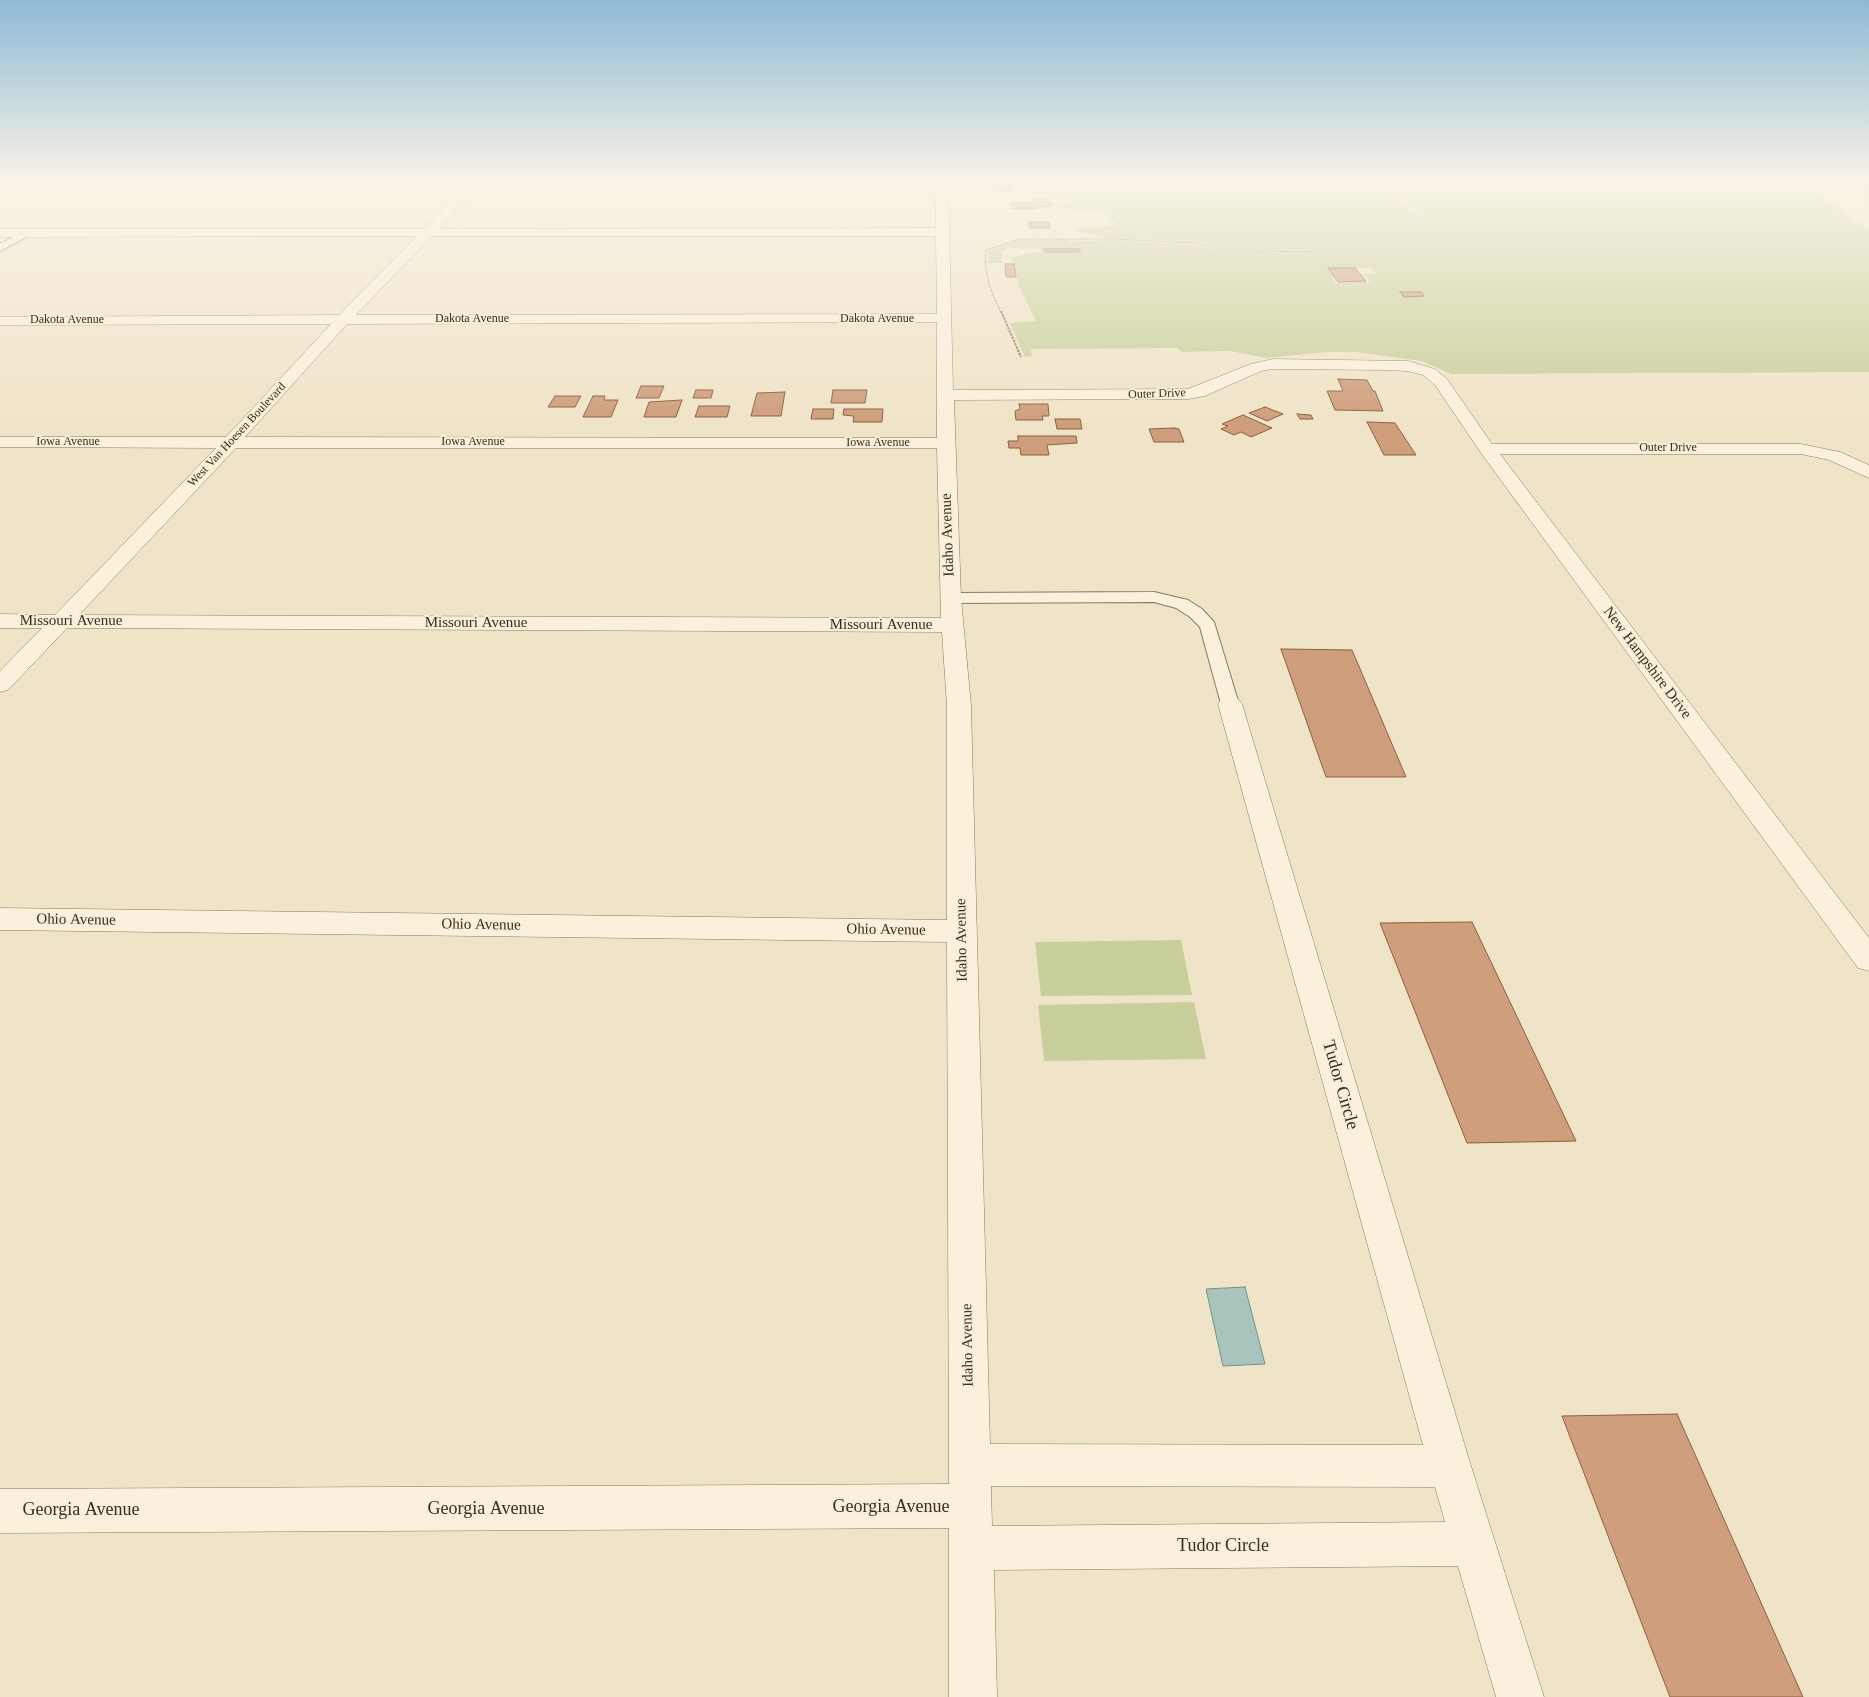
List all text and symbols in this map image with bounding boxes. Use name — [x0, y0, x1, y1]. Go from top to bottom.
street label: Dakota Avenue — [435, 312, 509, 326]
street label: Dakota Avenue — [840, 312, 914, 326]
street label: Dakota Avenue — [30, 313, 104, 327]
street label: West Van Hoesen Boulevard — [185, 380, 289, 490]
street label: Outer Drive — [1128, 386, 1186, 402]
street label: Iowa Avenue — [36, 435, 100, 449]
street label: Iowa Avenue — [441, 435, 505, 449]
street label: Iowa Avenue — [846, 436, 910, 450]
street label: Outer Drive — [1639, 441, 1697, 455]
street label: Idaho Avenue — [938, 493, 958, 577]
street label: New Hampshire Drive — [1599, 603, 1695, 723]
street label: Missouri Avenue — [20, 612, 122, 630]
street label: Missouri Avenue — [425, 614, 527, 632]
street label: Missouri Avenue — [830, 616, 932, 634]
street label: Idaho Avenue — [952, 898, 972, 982]
street label: Ohio Avenue — [36, 910, 116, 930]
street label: Ohio Avenue — [441, 915, 521, 935]
street label: Ohio Avenue — [846, 920, 926, 940]
street label: Tudor Circle — [1317, 1038, 1363, 1132]
street label: Idaho Avenue — [958, 1303, 978, 1387]
street label: Georgia Avenue — [833, 1496, 949, 1518]
street label: Georgia Avenue — [428, 1498, 544, 1520]
street label: Georgia Avenue — [23, 1499, 139, 1521]
street label: Tudor Circle — [1177, 1535, 1269, 1557]

